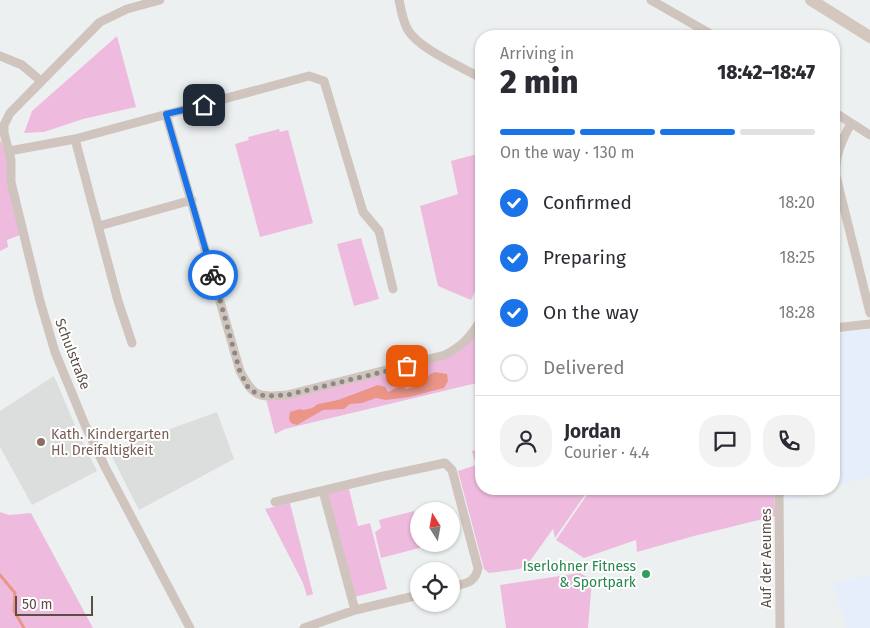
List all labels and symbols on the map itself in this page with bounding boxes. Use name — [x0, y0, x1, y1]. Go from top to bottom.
pin — [183, 84, 225, 126]
courier — [188, 250, 238, 300]
street label: Schulstraße — [51, 316, 94, 392]
pin — [386, 345, 428, 387]
place label: Kath. Kindergarten Hl. Dreifaltigkeit — [51, 426, 169, 459]
marker: Kath. Kindergarten Hl. Dreifaltigkeit — [35, 436, 47, 448]
north arrow — [410, 502, 460, 552]
street label: Auf der Aeumes — [758, 508, 775, 608]
place label: Iserlohner Fitness & Sportpark — [523, 558, 637, 591]
marker: Iserlohner Fitness & Sportpark — [640, 568, 652, 580]
scale bar — [15, 593, 92, 616]

